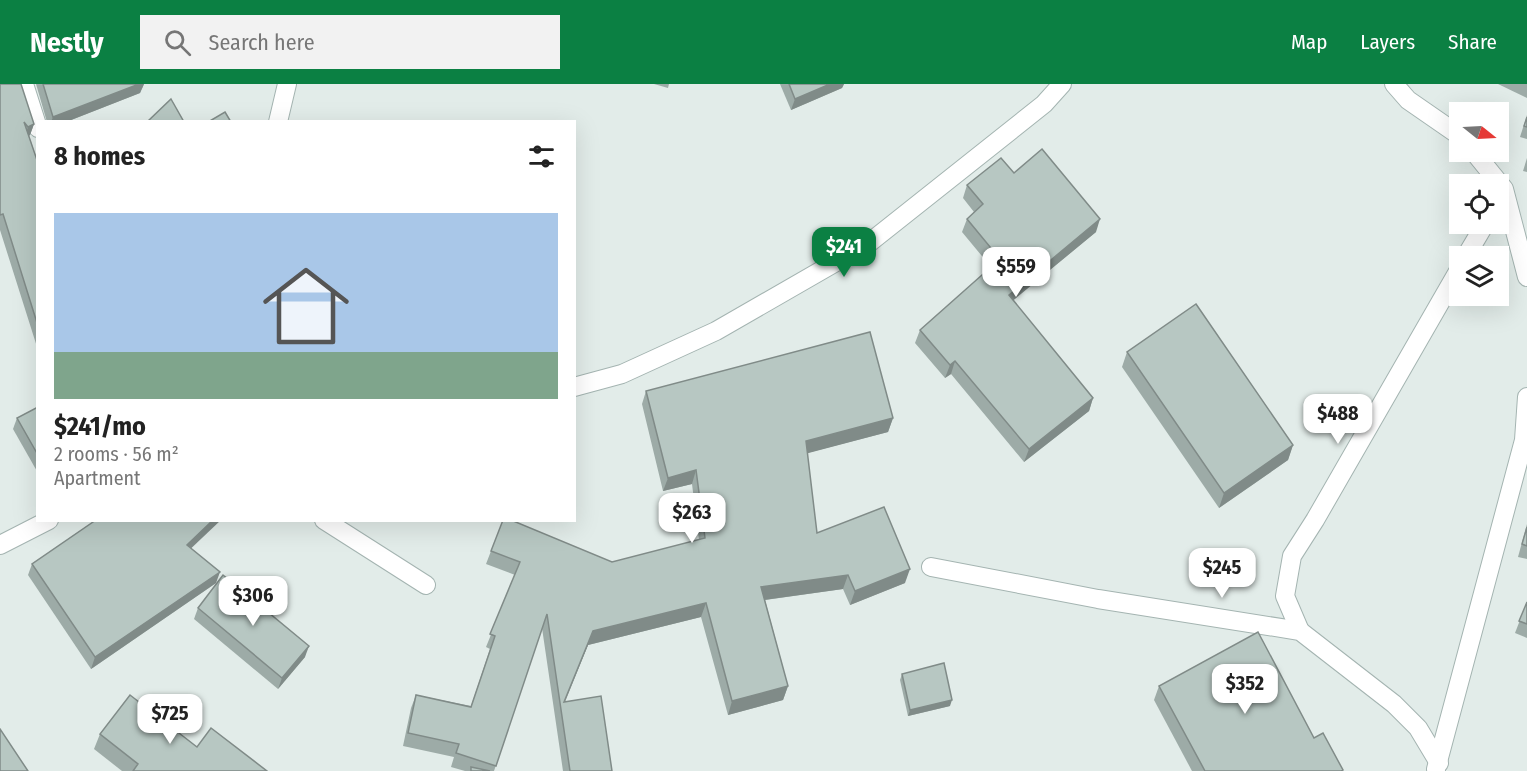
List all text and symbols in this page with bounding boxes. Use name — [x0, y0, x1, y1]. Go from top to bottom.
search box — [140, 15, 560, 69]
text: Nestly — [30, 26, 104, 59]
icon: search — [161, 26, 194, 59]
text: Search here — [209, 29, 315, 56]
text: Map — [1291, 29, 1327, 55]
text: Layers — [1360, 29, 1415, 55]
text: Share — [1448, 29, 1497, 55]
north arrow — [1449, 102, 1509, 162]
map controls — [1449, 102, 1509, 306]
icon: filters — [525, 140, 558, 173]
text: 8 homes — [54, 141, 145, 172]
button: locate — [1449, 174, 1509, 234]
pin: $241 — [808, 227, 880, 278]
text: $241 — [826, 234, 862, 258]
button: layers — [1449, 246, 1509, 306]
pin: $559 — [980, 247, 1052, 298]
icon: home — [252, 252, 360, 360]
text: $559 — [996, 254, 1036, 278]
pin: $488 — [1302, 394, 1374, 445]
text: $488 — [1317, 401, 1359, 425]
text: $241/mo — [54, 411, 146, 442]
text: 2 rooms · 56 m² — [54, 442, 179, 466]
text: Apartment — [54, 466, 141, 490]
pin: $263 — [656, 493, 728, 544]
text: $263 — [673, 500, 711, 524]
pin: $245 — [1186, 548, 1258, 599]
text: $245 — [1203, 555, 1241, 579]
pin: $306 — [217, 576, 289, 627]
text: $306 — [233, 583, 273, 607]
pin: $352 — [1209, 664, 1281, 715]
text: $352 — [1226, 671, 1264, 695]
pin: $725 — [134, 694, 206, 745]
text: $725 — [151, 701, 189, 725]

